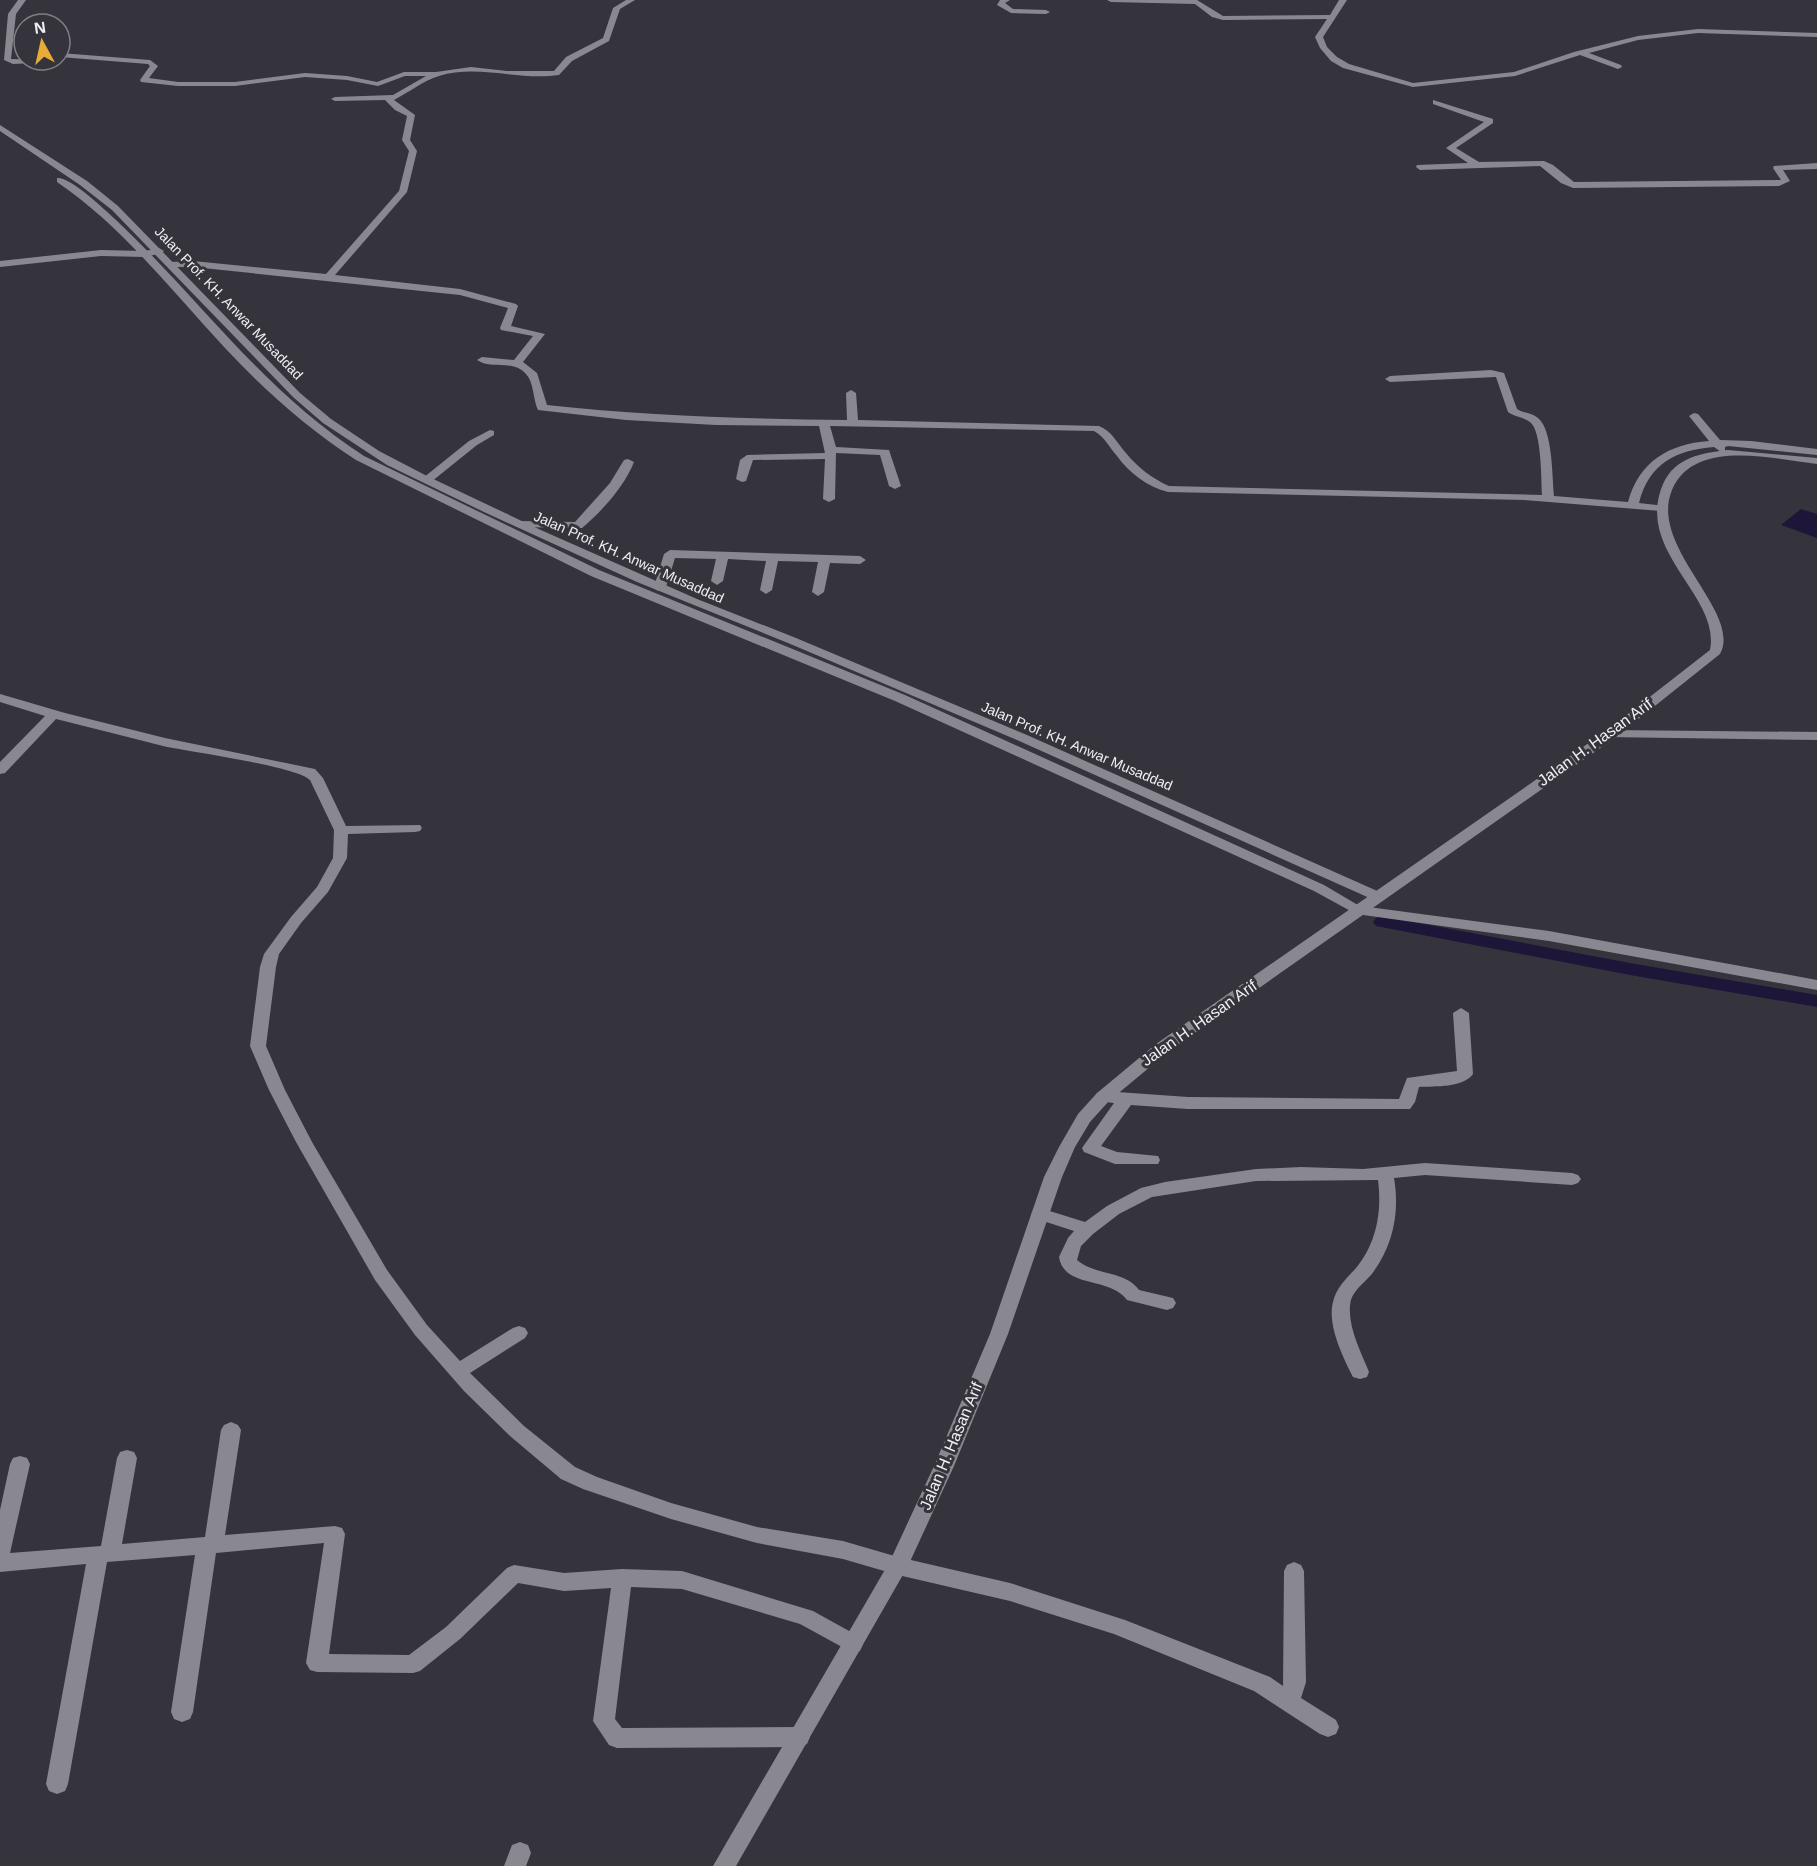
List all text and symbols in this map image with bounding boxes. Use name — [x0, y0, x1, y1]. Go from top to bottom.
north arrow — [12, 12, 72, 72]
text: N — [33, 18, 47, 37]
street label: Jalan Prof. KH. Anwar Musaddad — [152, 223, 306, 383]
street label: Jalan Prof. KH. Anwar Musaddad — [532, 508, 726, 606]
street label: Jalan H. Hasan Arif — [1535, 695, 1656, 789]
street label: Jalan Prof. KH. Anwar Musaddad — [979, 698, 1175, 794]
street label: Jalan H. Hasan Arif — [1138, 976, 1260, 1069]
street label: Jalan H. Hasan Arif — [916, 1379, 986, 1512]

